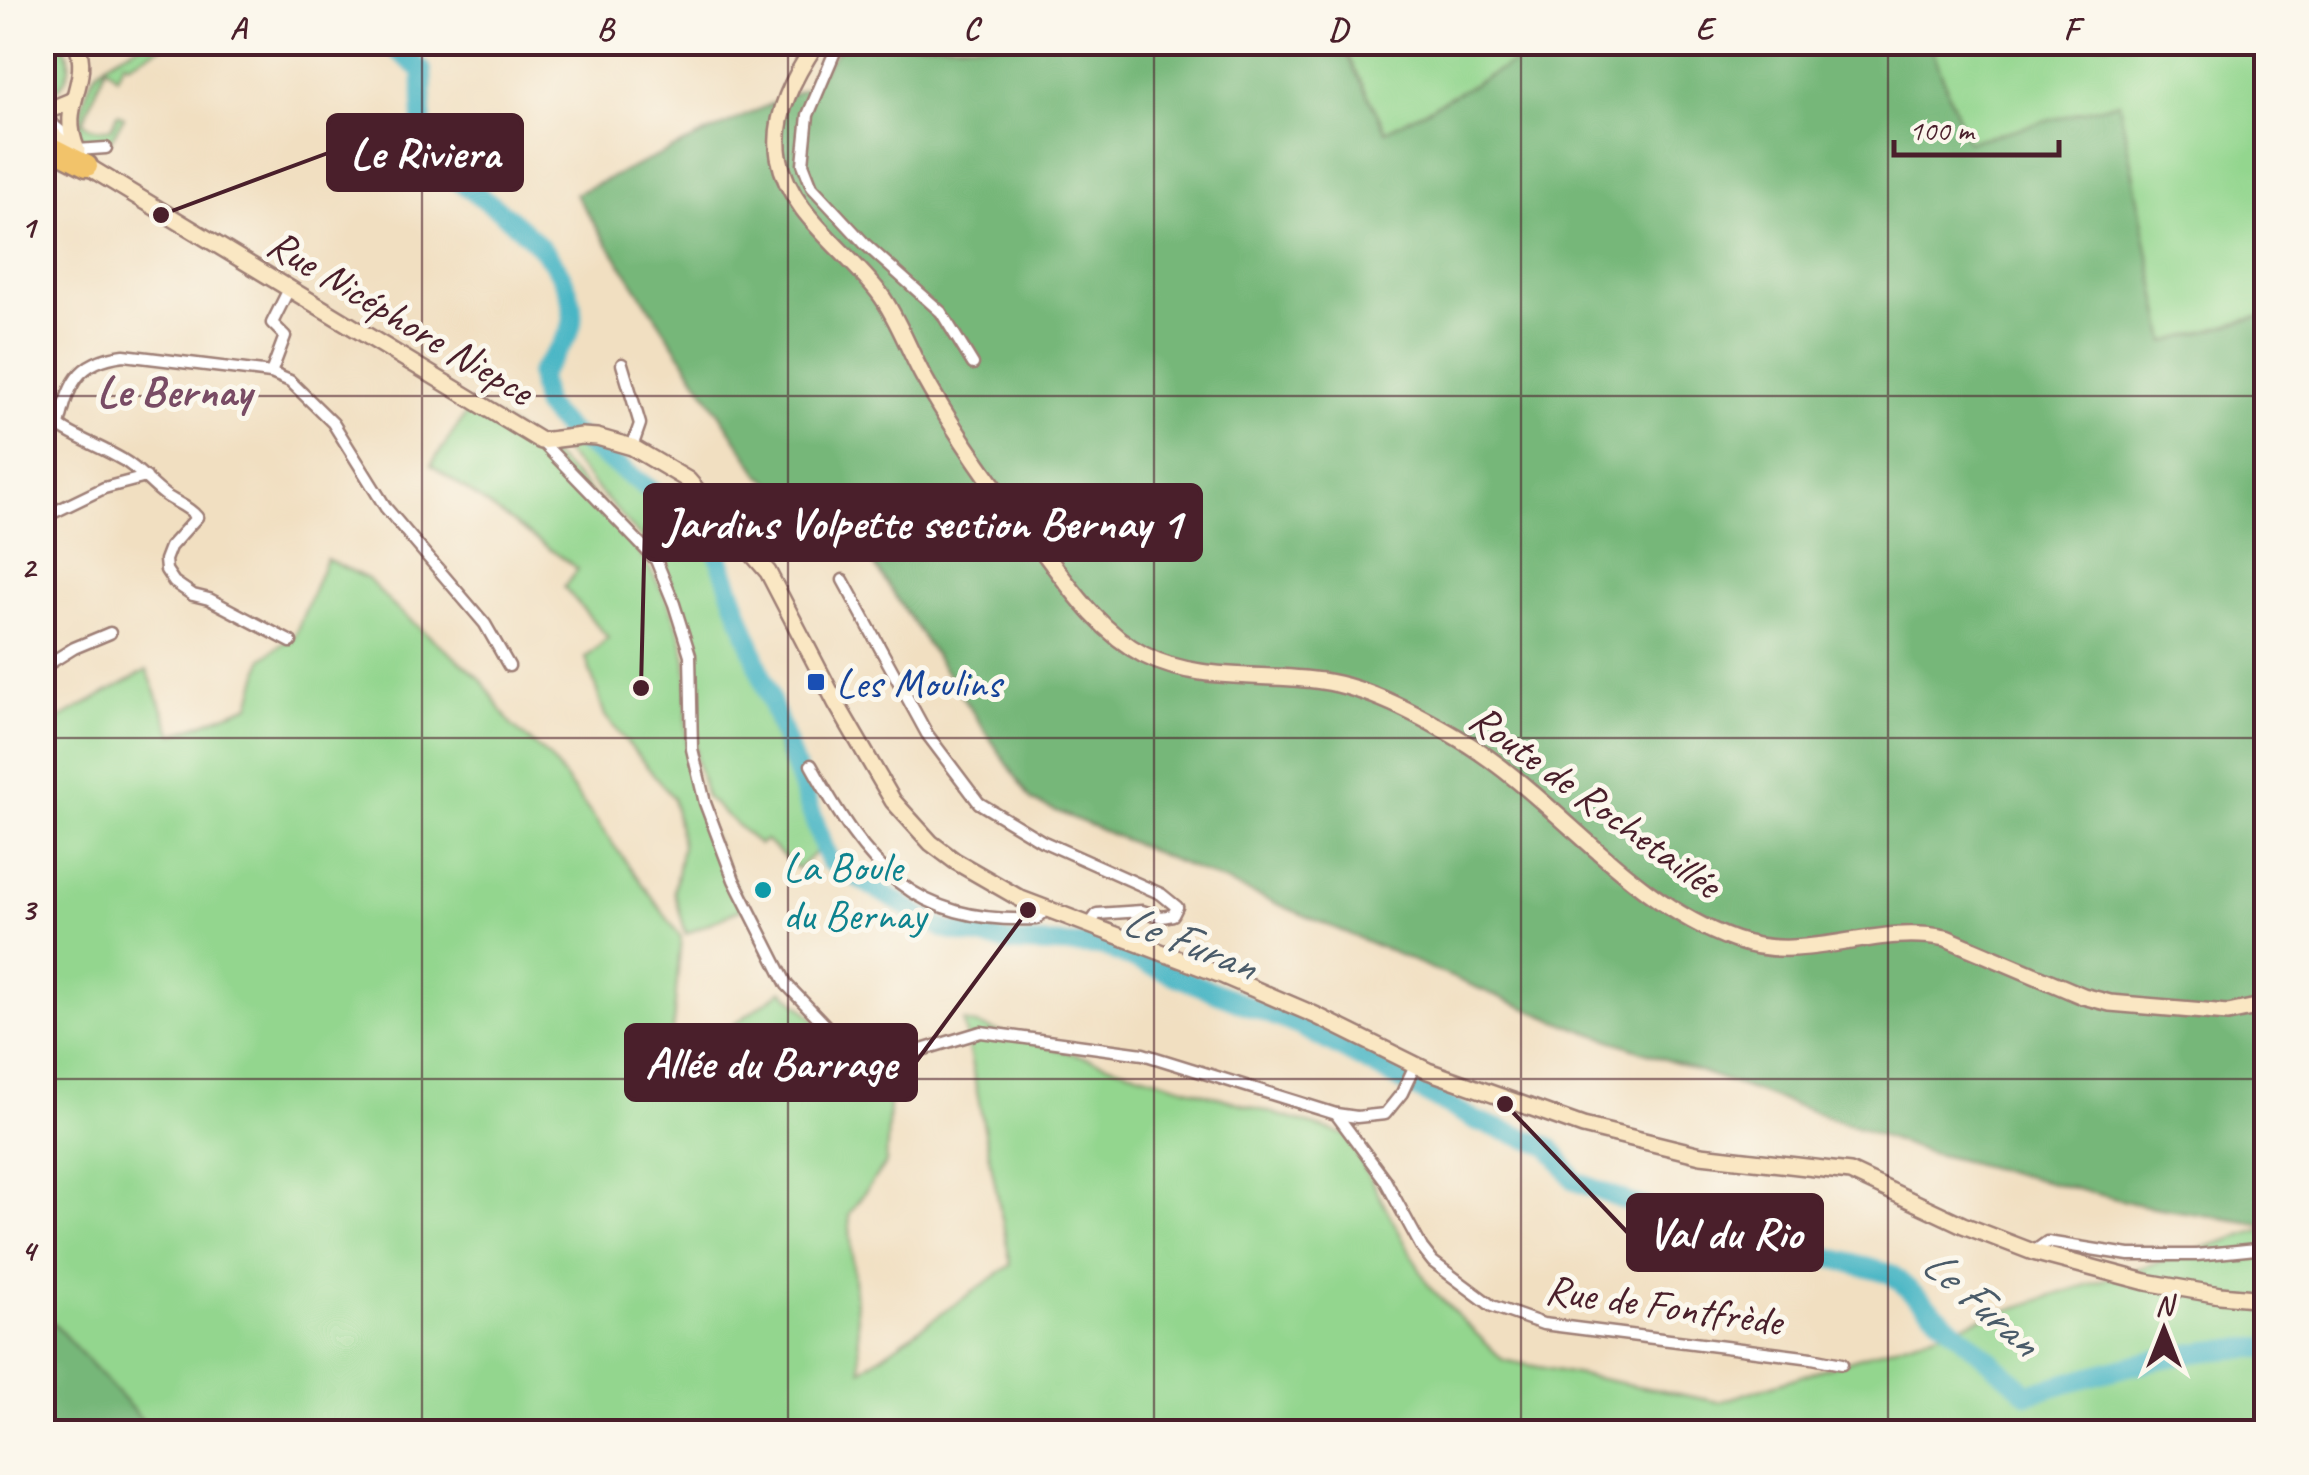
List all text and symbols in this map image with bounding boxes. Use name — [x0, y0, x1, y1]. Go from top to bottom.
text: A — [230, 8, 249, 49]
text: B — [597, 8, 616, 49]
text: C — [963, 8, 983, 49]
text: D — [1329, 8, 1351, 49]
text: E — [1695, 8, 1717, 49]
text: F — [2064, 8, 2086, 49]
scale bar — [1894, 95, 2059, 157]
text: 100 m — [1909, 111, 1976, 149]
callout: Le Riviera — [328, 115, 522, 190]
text: Le Riviera — [350, 125, 503, 182]
text: 1 — [21, 206, 39, 247]
street label: Rue Nicéphore Niepce — [258, 217, 545, 419]
district label: Le Bernay — [97, 363, 256, 420]
callout: Jardins Volpette section Bernay 1 — [645, 485, 1201, 560]
text: Jardins Volpette section Bernay 1 — [661, 495, 1187, 552]
text: 2 — [21, 547, 38, 588]
place label: Les Moulins — [836, 657, 1004, 710]
marker: Les Moulins — [805, 671, 827, 693]
street label: Route de Rochetaillée — [1459, 692, 1734, 912]
place label: La Boule du Bernay — [783, 841, 930, 942]
marker: La Boule du Bernay — [752, 879, 774, 901]
text: 3 — [21, 889, 38, 930]
water label: Le Furan — [1115, 891, 1267, 995]
callout: Allée du Barrage — [626, 1025, 916, 1100]
text: Allée du Barrage — [645, 1035, 900, 1092]
callout: Val du Rio — [1628, 1195, 1822, 1270]
text: Val du Rio — [1648, 1205, 1805, 1262]
text: 4 — [21, 1230, 39, 1271]
water label: Le Furan — [1911, 1236, 2054, 1371]
street label: Rue de Fontfrède — [1542, 1263, 1789, 1349]
north arrow — [2114, 1280, 2214, 1380]
text: N — [2155, 1288, 2177, 1323]

